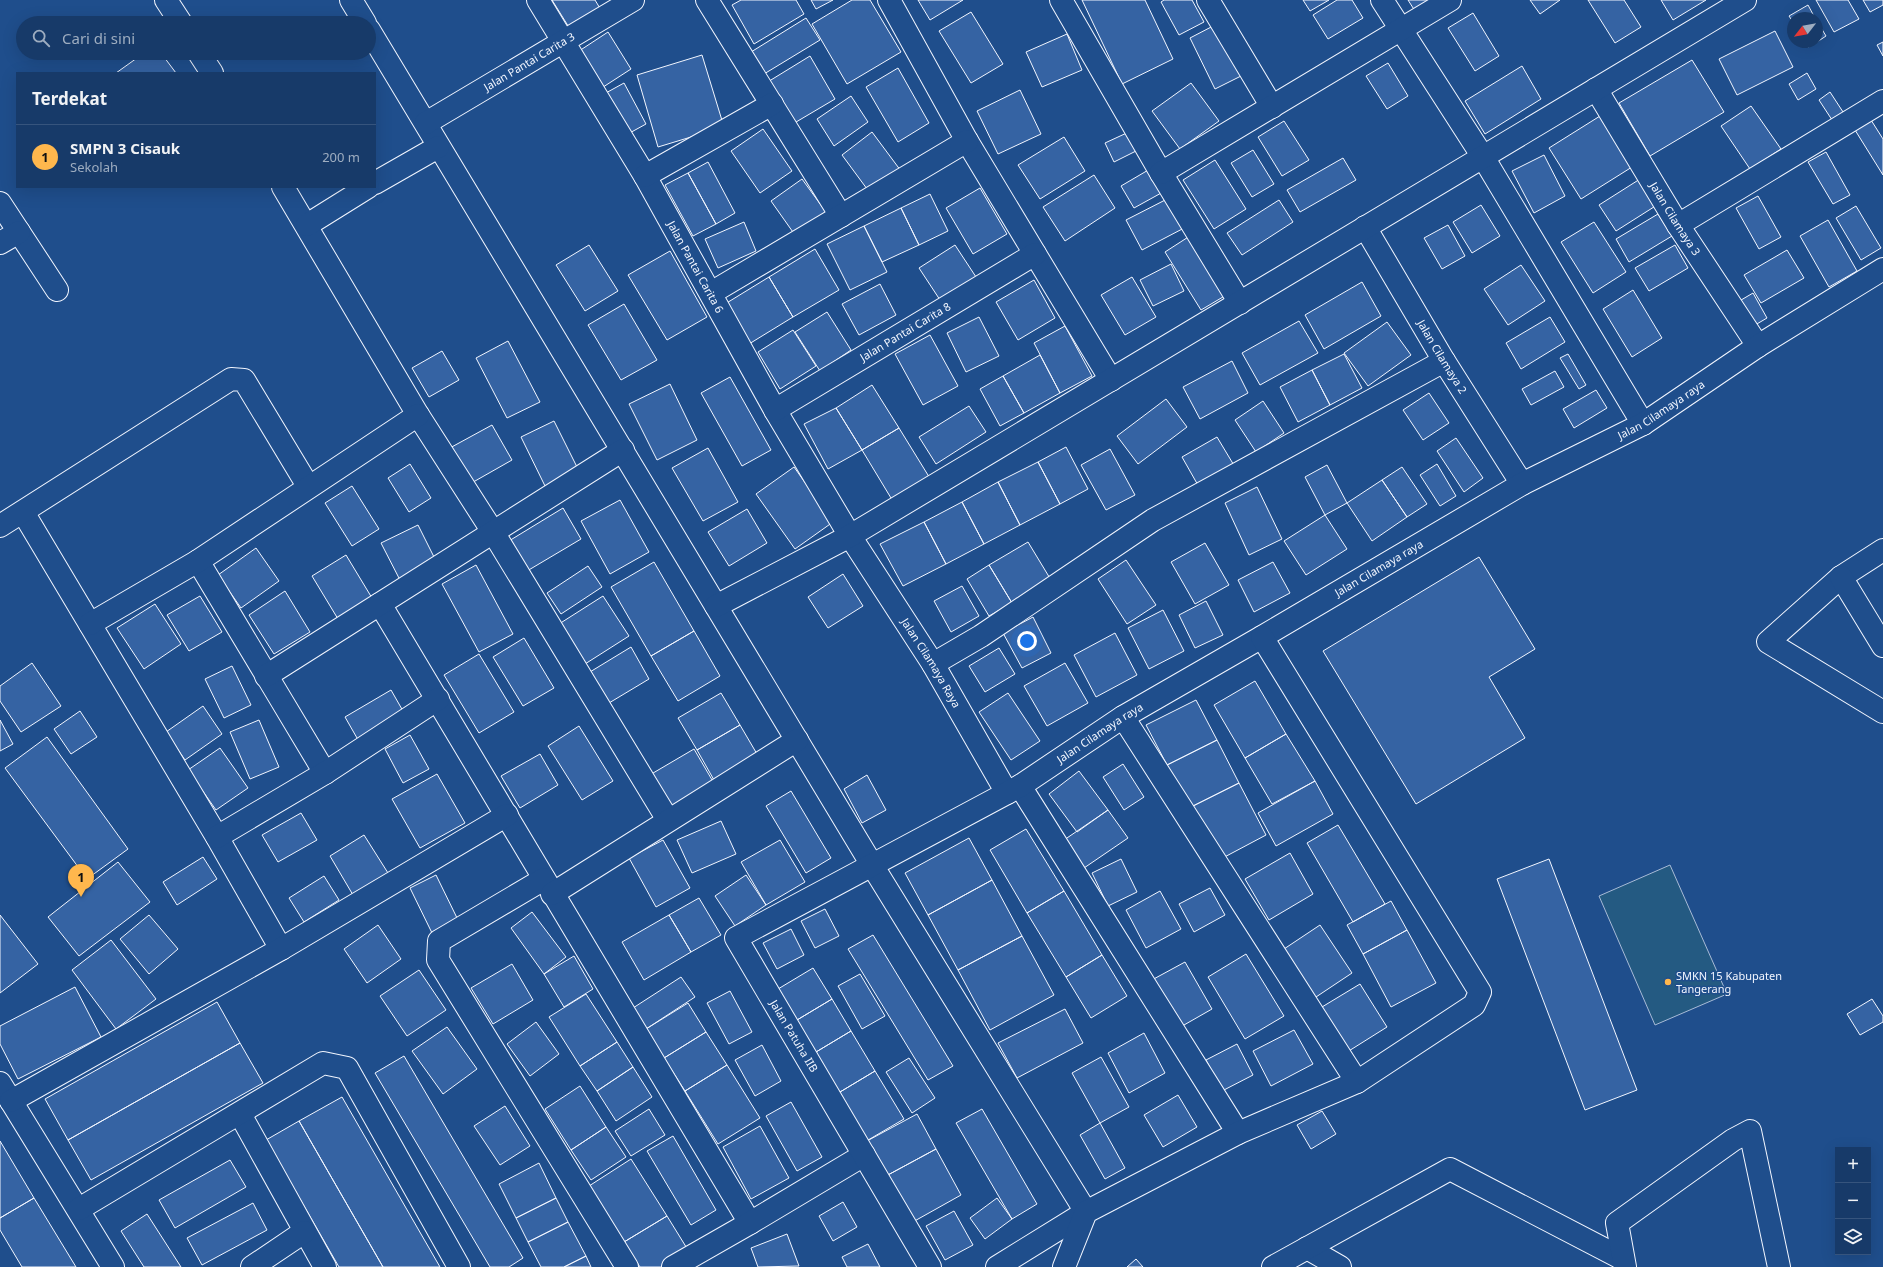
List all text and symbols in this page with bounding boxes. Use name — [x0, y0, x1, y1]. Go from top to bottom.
north arrow — [1787, 12, 1823, 48]
search box — [16, 16, 376, 60]
icon: search — [30, 27, 52, 49]
text: Cari di sini — [62, 28, 135, 48]
street label: Jalan Pantai Carita 3 — [480, 28, 577, 95]
text: Terdekat — [32, 87, 107, 110]
text: SMPN 3 Cisauk — [70, 138, 180, 158]
text: 1 — [41, 148, 49, 166]
text: 200 m — [322, 148, 360, 166]
text: Sekolah — [70, 158, 118, 176]
street label: Jalan Cilamaya 3 — [1646, 178, 1704, 258]
street label: Jalan Pantai Carita 6 — [664, 217, 728, 315]
street label: Jalan Pantai Carita 8 — [856, 298, 953, 365]
street label: Jalan Cilamaya 2 — [1414, 316, 1471, 396]
street label: Jalan Cilamaya raya — [1614, 376, 1707, 443]
street label: Jalan Cilamaya raya — [1331, 536, 1426, 600]
street label: Jalan Cilamaya Raya — [898, 614, 965, 710]
your location — [1017, 631, 1037, 651]
street label: Jalan Cilamaya raya — [1053, 699, 1146, 767]
pin: 1 — [68, 864, 94, 897]
place label: SMKN 15 Kabupaten Tangerang — [1676, 968, 1782, 996]
marker: SMKN 15 Kabupaten Tangerang — [1663, 977, 1673, 987]
street label: Jalan Patuha IIB — [766, 996, 822, 1075]
map controls — [1835, 1147, 1871, 1255]
button: + — [1835, 1147, 1871, 1183]
button: − — [1835, 1183, 1871, 1219]
button: layers — [1835, 1219, 1871, 1255]

